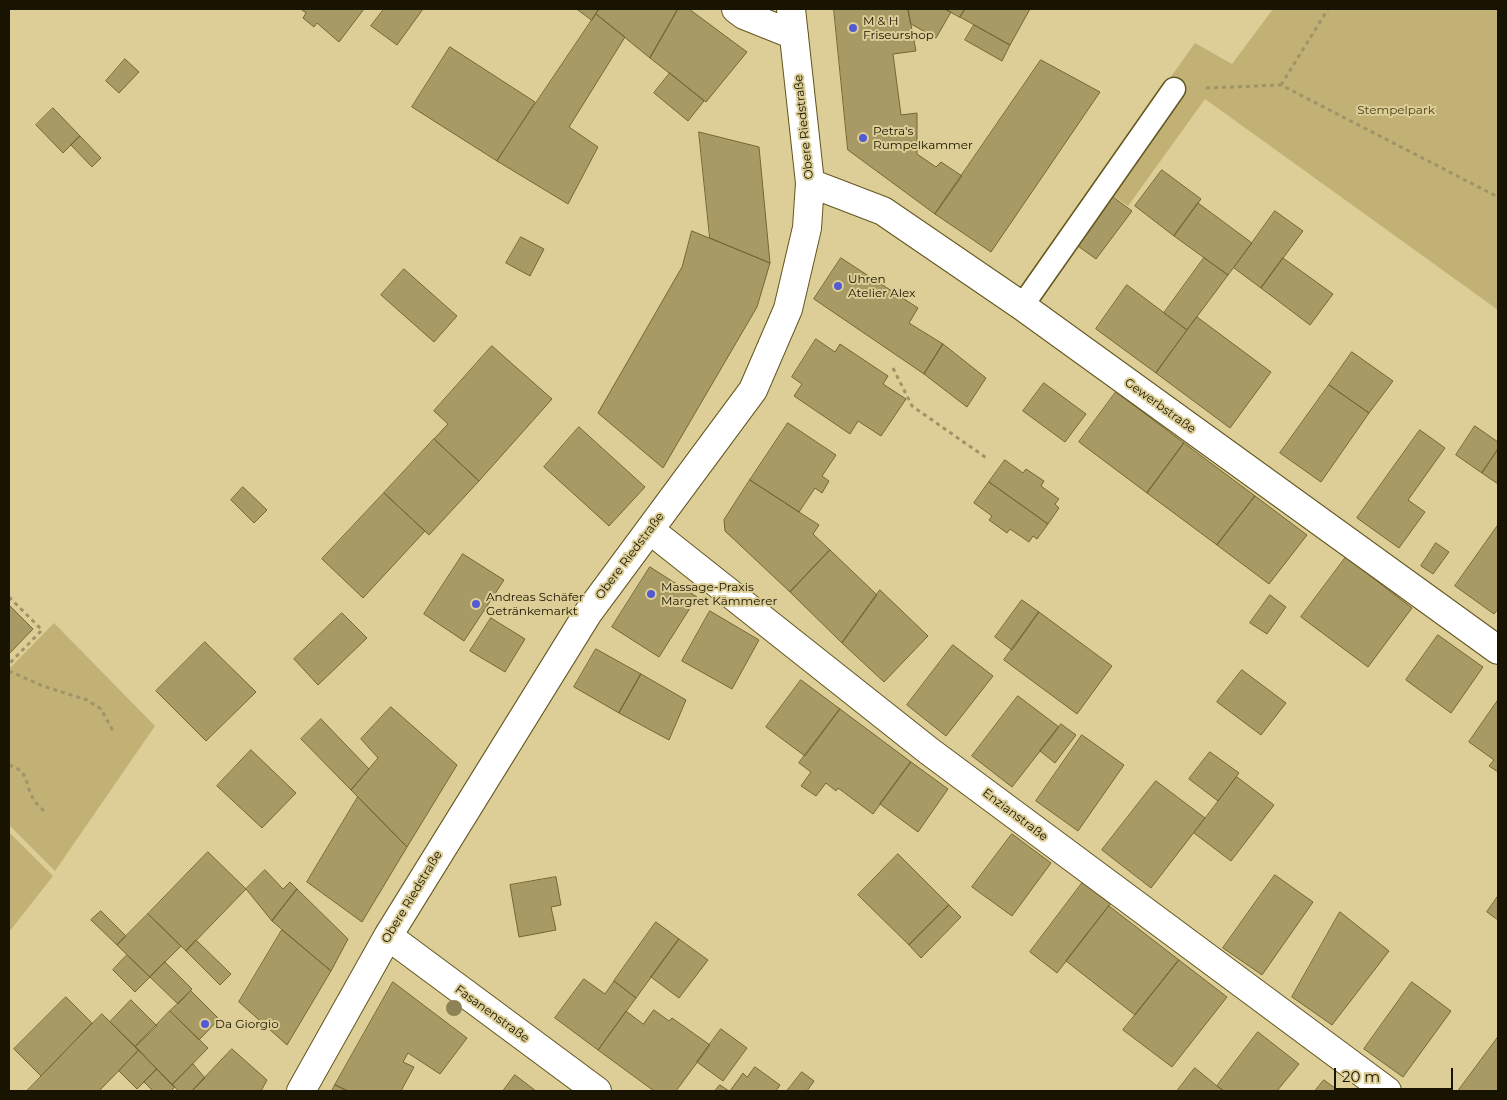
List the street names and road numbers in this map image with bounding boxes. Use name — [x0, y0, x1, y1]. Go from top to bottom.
street label: Obere Riedstraße — [791, 74, 817, 180]
street label: Gewerbstraße — [1122, 375, 1198, 437]
street label: Obere Riedstraße — [593, 510, 667, 602]
street label: Enzianstraße — [979, 786, 1051, 844]
street label: Obere Riedstraße — [379, 848, 445, 946]
street label: Fasanenstraße — [452, 982, 532, 1046]

